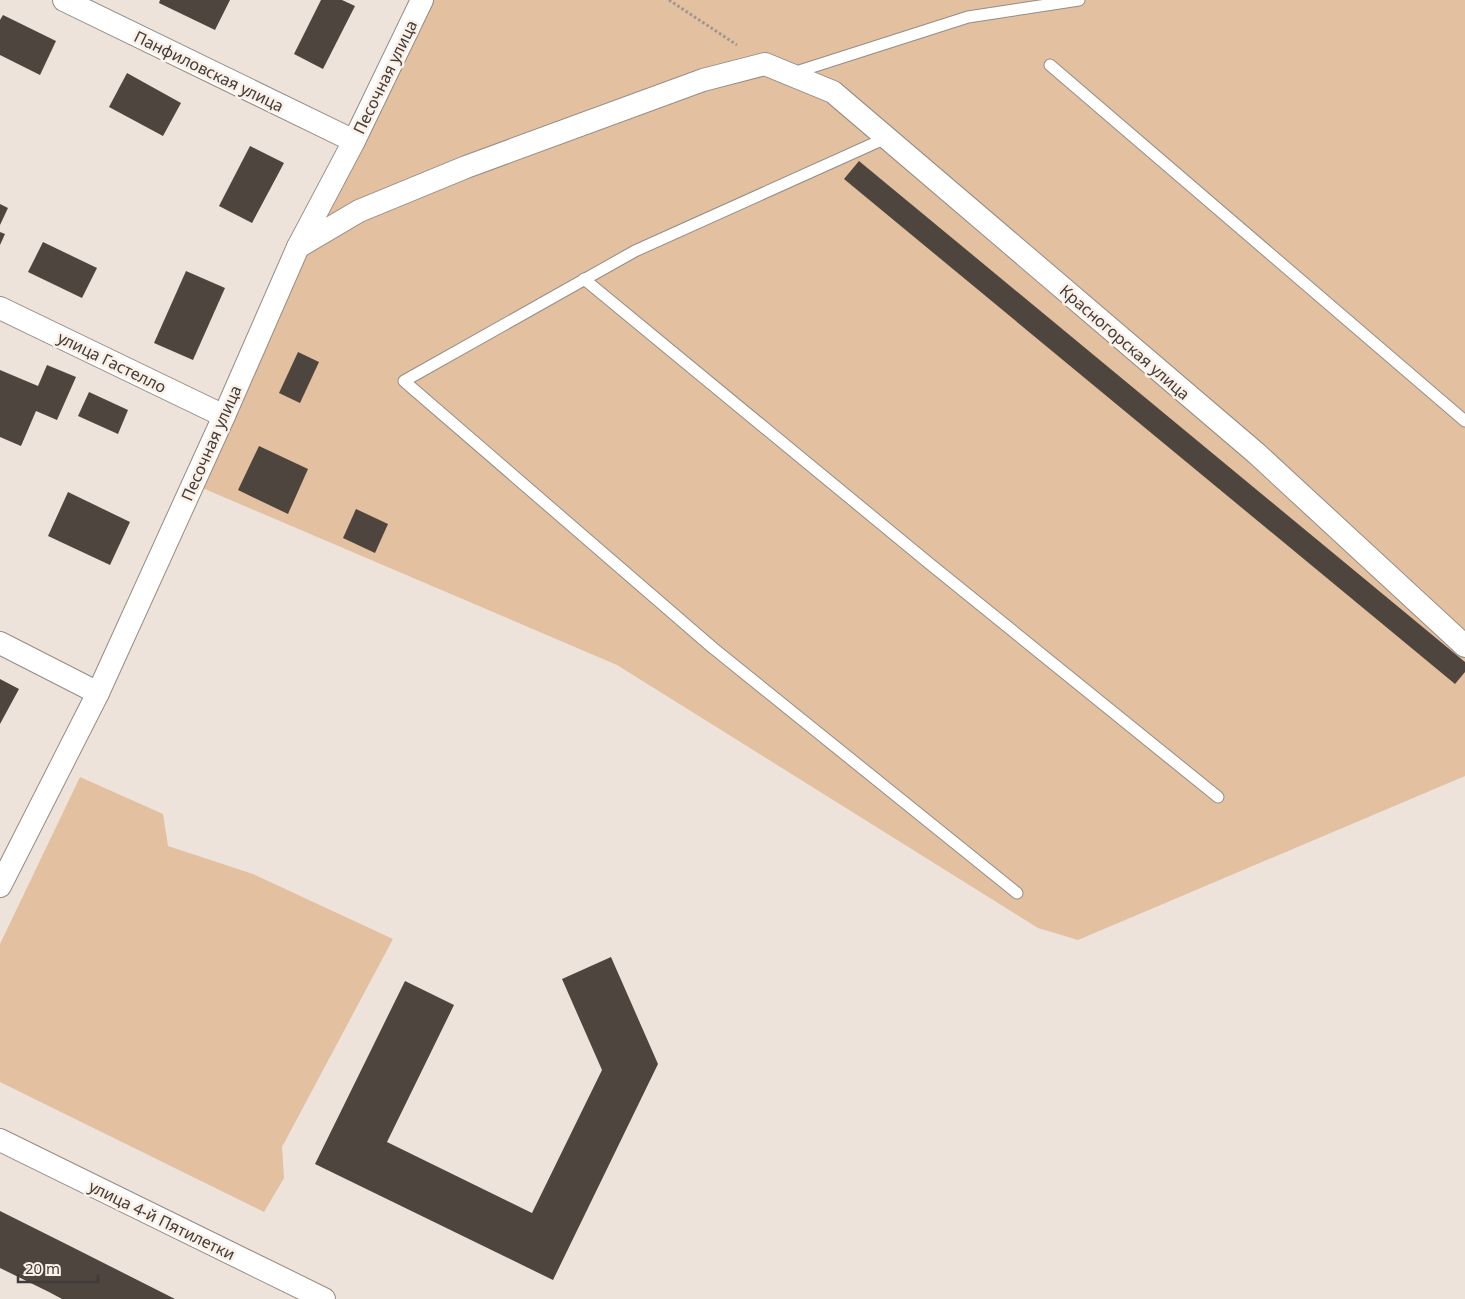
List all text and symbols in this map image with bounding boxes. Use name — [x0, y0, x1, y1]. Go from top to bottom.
street label: Песочная улица — [348, 16, 422, 138]
street label: Панфиловская улица — [131, 25, 287, 117]
street label: Красногорская улица — [1055, 279, 1195, 405]
street label: улица Гастелло — [54, 326, 170, 398]
street label: Песочная улица — [176, 382, 246, 504]
street label: улица 4-й Пятилетки — [85, 1175, 239, 1265]
scale bar — [18, 1252, 98, 1284]
text: 20 m — [25, 1258, 60, 1278]

